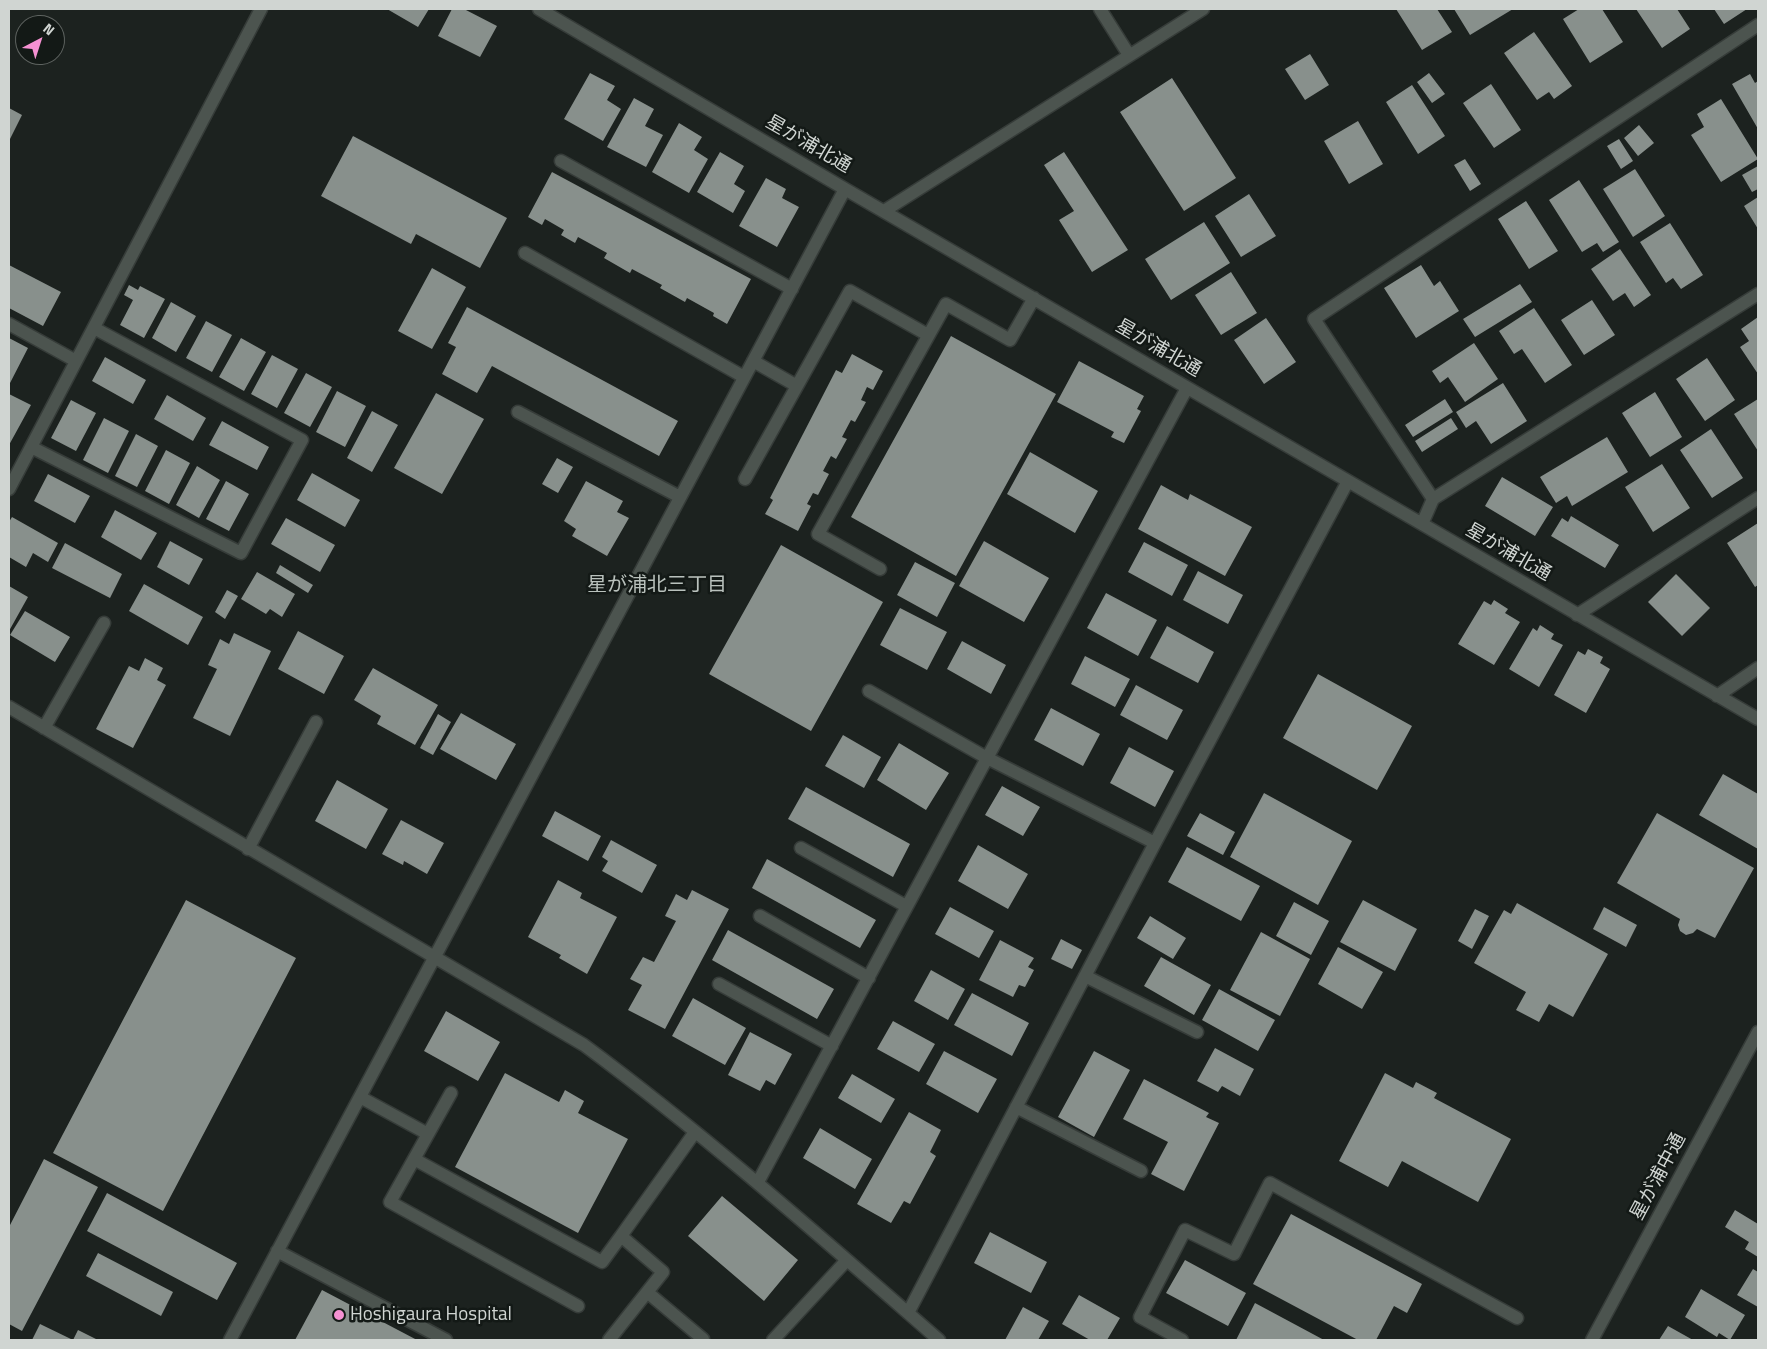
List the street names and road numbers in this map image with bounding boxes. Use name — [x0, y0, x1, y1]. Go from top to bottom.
street label: 星が浦北通 — [761, 111, 855, 179]
street label: 星が浦北通 — [1111, 315, 1205, 383]
street label: 星が浦北通 — [1461, 519, 1555, 587]
street label: 星が浦中通 — [1627, 1130, 1691, 1224]

